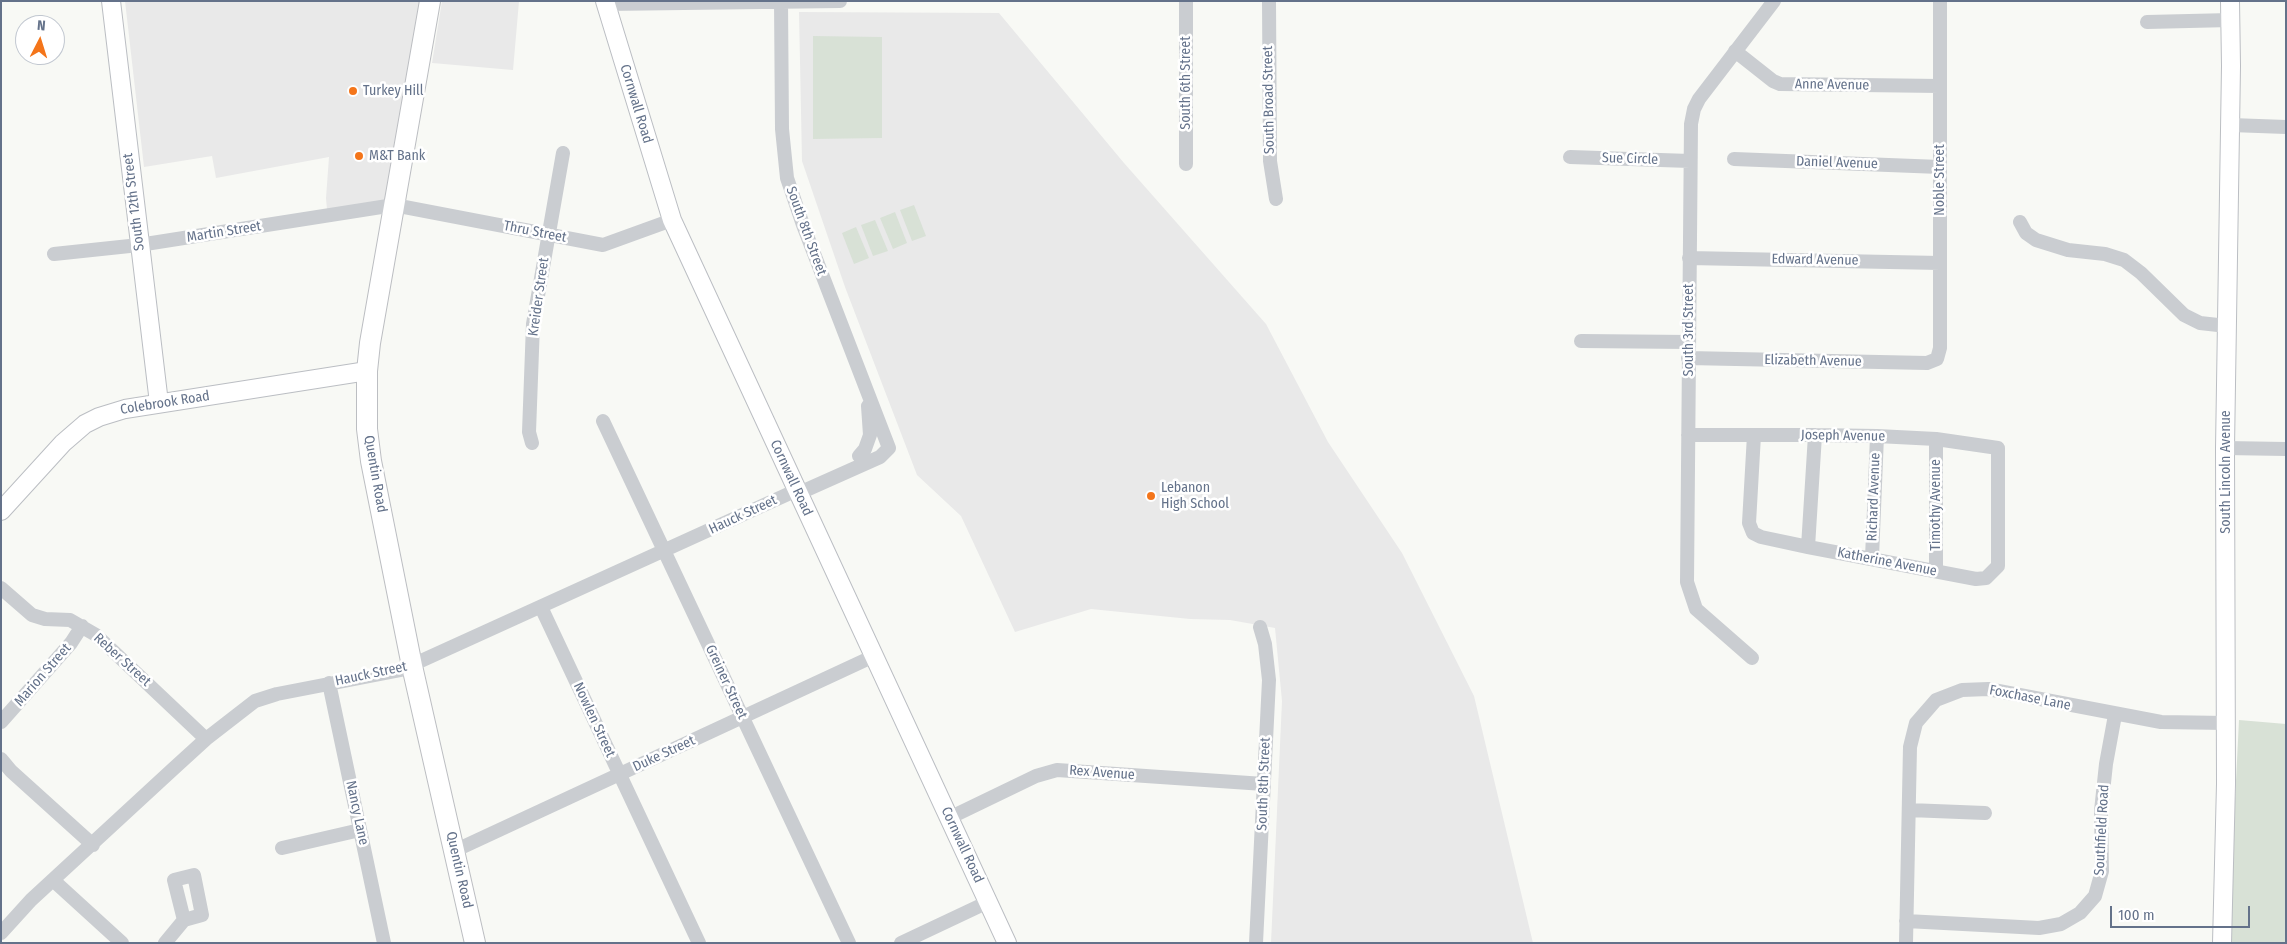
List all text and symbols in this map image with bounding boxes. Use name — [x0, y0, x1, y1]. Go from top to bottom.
north arrow — [15, 15, 65, 65]
text: N — [36, 17, 46, 34]
street label: South 6th Street — [1178, 36, 1194, 130]
street label: South Broad Street — [1260, 46, 1278, 154]
street label: Cornwall Road — [616, 62, 656, 146]
street label: Anne Avenue — [1795, 76, 1869, 94]
place label: Turkey Hill — [363, 83, 423, 99]
marker: Turkey Hill — [347, 85, 359, 97]
street label: Noble Street — [1932, 144, 1948, 216]
place label: M&T Bank — [369, 148, 425, 164]
marker: M&T Bank — [353, 150, 365, 162]
street label: Sue Circle — [1602, 150, 1658, 168]
street label: South 12th Street — [120, 152, 148, 252]
street label: Daniel Avenue — [1796, 153, 1878, 173]
street label: South 8th Street — [782, 184, 830, 278]
street label: Martin Street — [186, 218, 262, 246]
street label: Thru Street — [502, 218, 568, 246]
street label: Edward Avenue — [1771, 251, 1859, 269]
street label: Kreider Street — [525, 257, 553, 337]
street label: South 3rd Street — [1681, 284, 1697, 376]
street label: Elizabeth Avenue — [1764, 352, 1862, 370]
street label: Colebrook Road — [119, 388, 211, 418]
street label: South Lincoln Avenue — [2218, 410, 2234, 534]
street label: Joseph Avenue — [1801, 427, 1885, 445]
street label: Quentin Road — [360, 434, 390, 514]
street label: Cornwall Road — [766, 437, 816, 519]
street label: Richard Avenue — [1864, 452, 1884, 542]
street label: Timothy Avenue — [1928, 459, 1944, 551]
place label: Lebanon High School — [1161, 480, 1229, 512]
marker: Lebanon High School — [1145, 490, 1157, 502]
street label: Hauck Street — [706, 492, 780, 538]
street label: Katherine Avenue — [1836, 544, 1938, 580]
street label: Reber Street — [90, 630, 154, 690]
street label: Marion Street — [11, 640, 75, 710]
street label: Greiner Street — [702, 642, 750, 722]
street label: Hauck Street — [334, 658, 408, 690]
street label: Nowlen Street — [569, 680, 619, 760]
street label: Foxchase Lane — [1988, 682, 2072, 714]
street label: Duke Street — [630, 732, 698, 776]
street label: South 8th Street — [1254, 737, 1274, 831]
street label: Rex Avenue — [1069, 762, 1135, 784]
street label: Nancy Lane — [342, 779, 372, 847]
street label: Southfield Road — [2091, 784, 2113, 876]
street label: Cornwall Road — [937, 804, 987, 886]
street label: Quentin Road — [442, 830, 476, 910]
scale bar — [2112, 896, 2252, 928]
text: 100 m — [2118, 906, 2155, 924]

